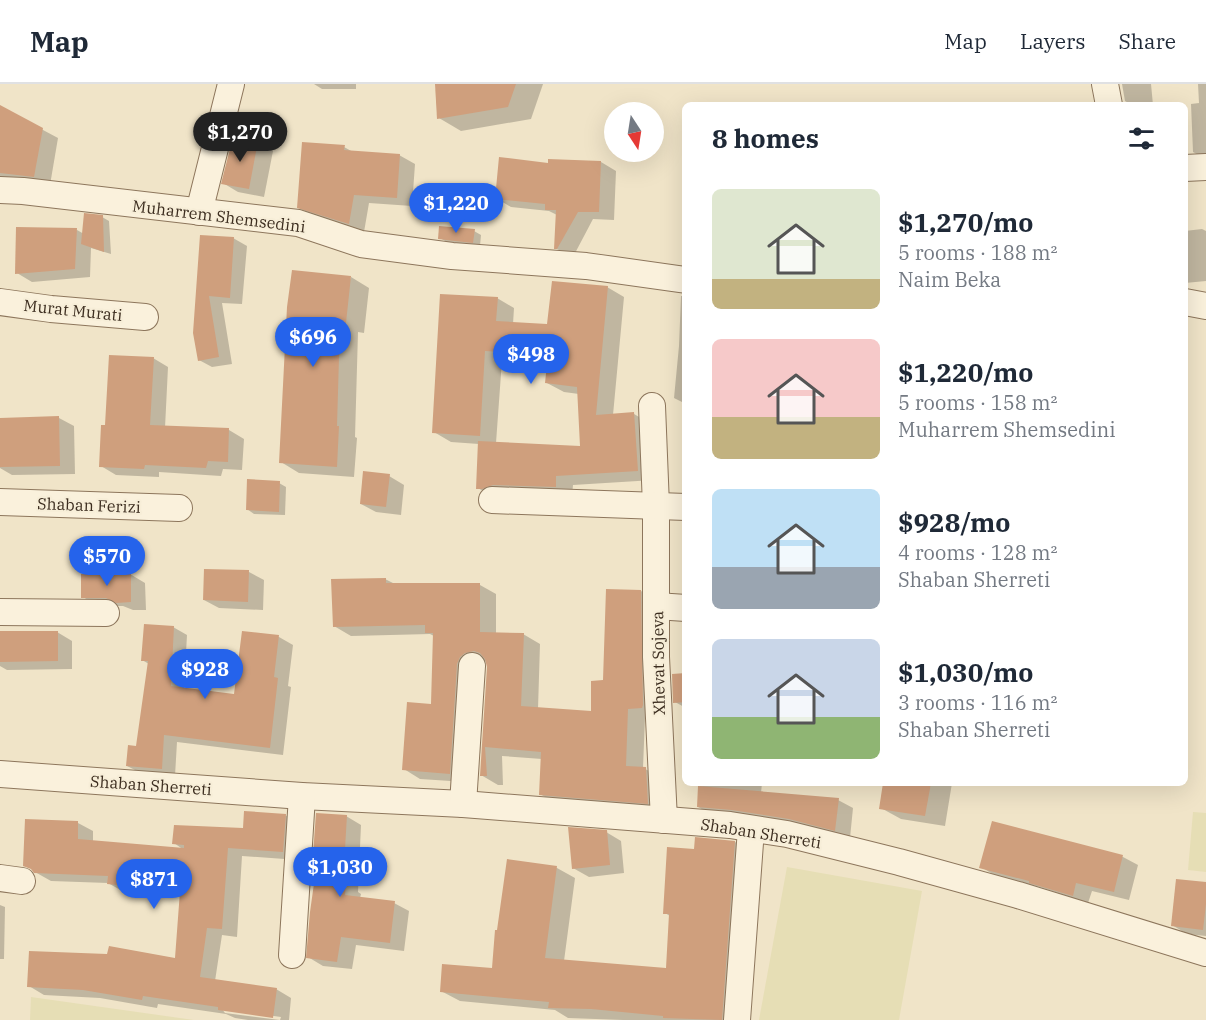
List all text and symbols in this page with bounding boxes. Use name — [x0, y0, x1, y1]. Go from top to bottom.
text: Map — [30, 23, 89, 60]
text: Map — [944, 27, 987, 55]
text: Layers — [1020, 27, 1086, 55]
text: Share — [1119, 27, 1176, 55]
north arrow — [604, 102, 664, 162]
map controls — [604, 102, 664, 162]
pin: $1,270 — [191, 112, 289, 163]
text: $1,270 — [207, 118, 273, 145]
text: 8 homes — [712, 121, 819, 155]
icon: filters — [1125, 122, 1158, 155]
pin: $1,220 — [407, 183, 505, 234]
text: $1,220 — [423, 189, 489, 216]
street label: Muharrem Shemsedini — [131, 195, 307, 237]
text: $1,270/mo — [898, 205, 1033, 239]
icon: home — [760, 213, 832, 285]
text: 5 rooms · 188 m² — [898, 239, 1057, 266]
text: Naim Beka — [898, 266, 1001, 293]
street label: Murat Murati — [23, 295, 123, 325]
pin: $696 — [277, 317, 349, 368]
text: $696 — [289, 323, 337, 350]
pin: $498 — [495, 334, 567, 385]
text: $498 — [507, 340, 555, 367]
text: $1,220/mo — [898, 355, 1033, 389]
icon: home — [760, 363, 832, 435]
text: 5 rooms · 158 m² — [898, 389, 1057, 416]
text: Muharrem Shemsedini — [898, 416, 1116, 443]
street label: Shaban Ferizi — [37, 493, 141, 517]
text: $928/mo — [898, 505, 1010, 539]
icon: home — [760, 513, 832, 585]
pin: $570 — [71, 536, 143, 587]
text: 4 rooms · 128 m² — [898, 539, 1057, 566]
text: $570 — [83, 542, 131, 569]
text: Shaban Sherreti — [898, 566, 1050, 593]
street label: Xhevat Sojeva — [647, 610, 669, 715]
pin: $928 — [169, 649, 241, 700]
text: $928 — [181, 655, 229, 682]
text: $1,030/mo — [898, 655, 1033, 689]
icon: home — [760, 663, 832, 735]
text: 3 rooms · 116 m² — [898, 689, 1057, 716]
text: Shaban Sherreti — [898, 716, 1050, 743]
street label: Shaban Sherreti — [90, 771, 212, 799]
street label: Shaban Sherreti — [699, 814, 823, 852]
pin: $1,030 — [291, 847, 389, 898]
text: $1,030 — [307, 853, 373, 880]
pin: $871 — [118, 859, 190, 910]
text: $871 — [130, 865, 178, 892]

